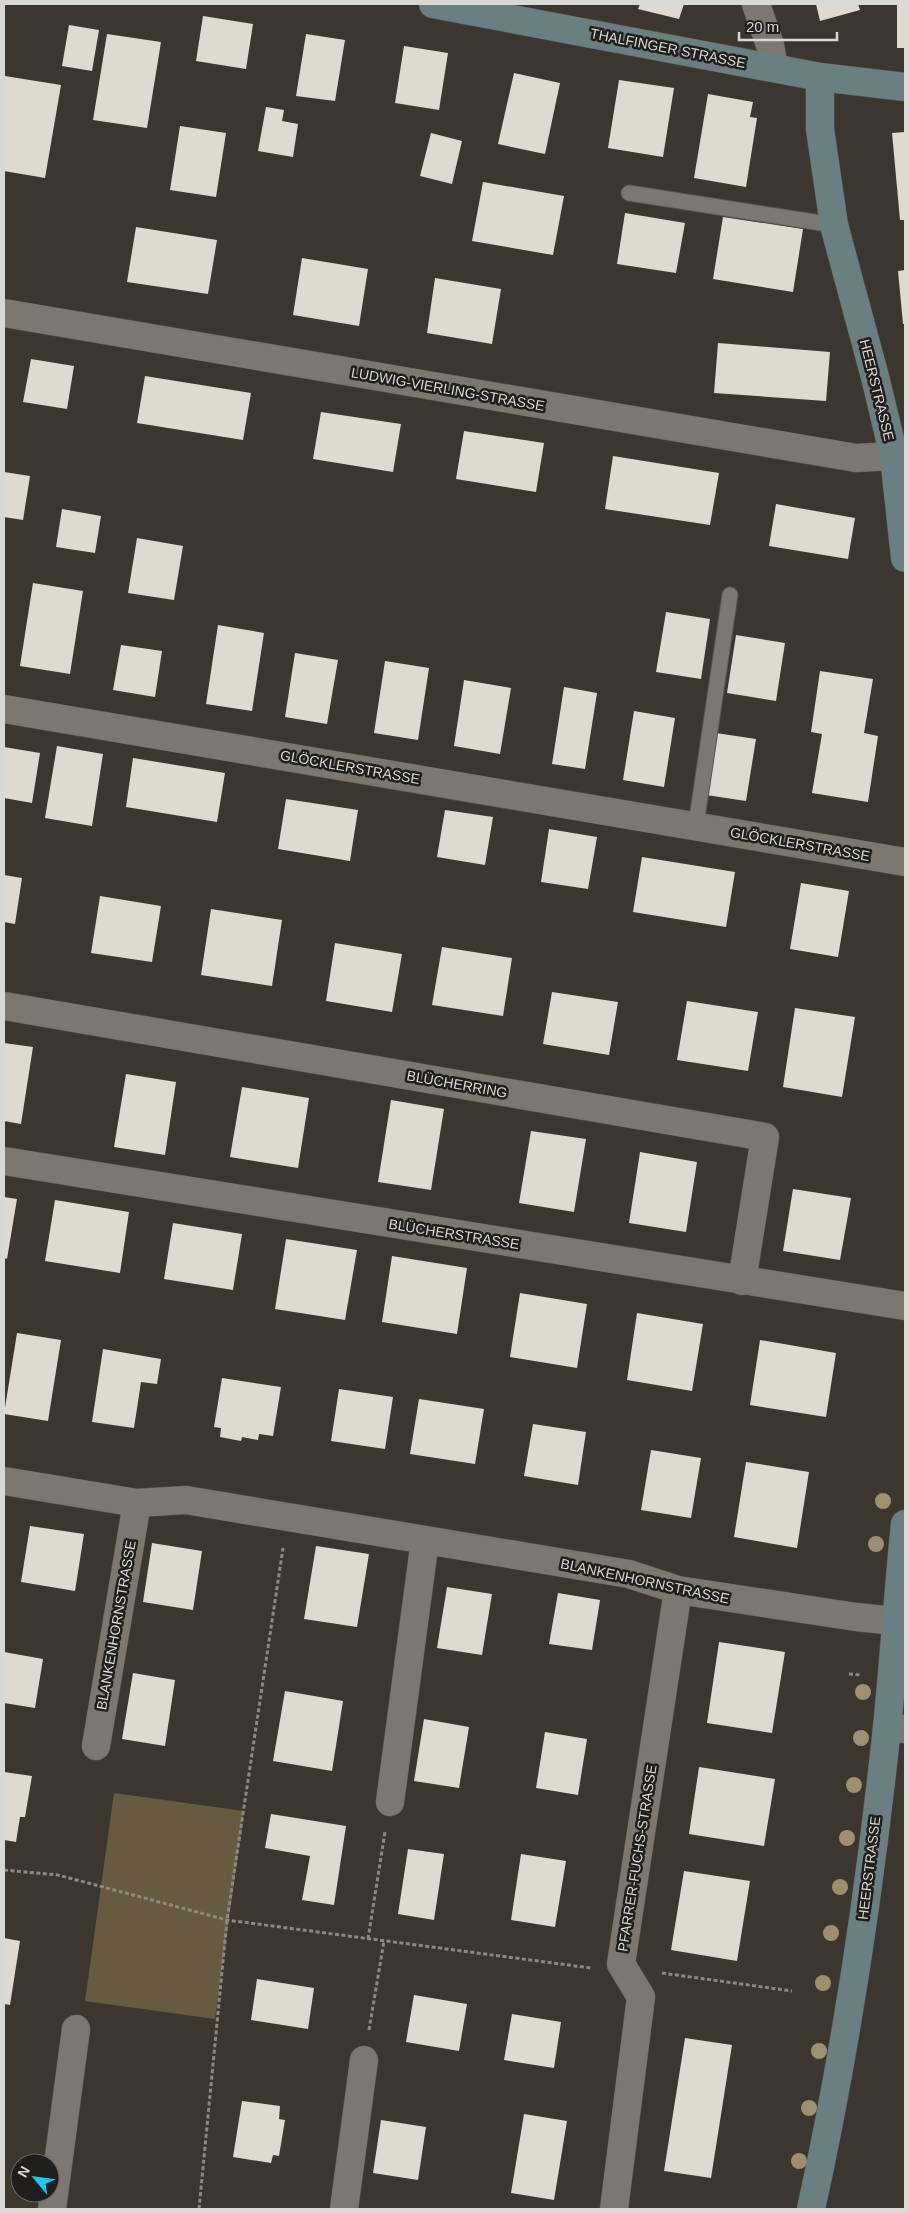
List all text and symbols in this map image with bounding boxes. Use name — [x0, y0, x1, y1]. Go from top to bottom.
scale bar — [739, 10, 836, 42]
text: 20 m — [746, 18, 779, 35]
street label: THALFINGER STRASSE — [589, 25, 747, 71]
street label: HEERSTRASSE — [857, 337, 897, 443]
street label: LUDWIG-VIERLING-STRASSE — [350, 364, 546, 414]
street label: GLÖCKLERSTRASSE — [279, 746, 421, 787]
street label: GLÖCKLERSTRASSE — [729, 823, 871, 864]
street label: BLÜCHERRING — [405, 1066, 509, 1101]
street label: BLÜCHERSTRASSE — [387, 1215, 521, 1252]
street label: BLANKENHORNSTRASSE — [93, 1539, 139, 1711]
street label: BLANKENHORNSTRASSE — [559, 1555, 731, 1607]
street label: PFARRER-FUCHS-STRASSE — [614, 1763, 660, 1953]
street label: HEERSTRASSE — [855, 1815, 883, 1921]
north arrow — [10, 2153, 60, 2203]
text: N — [14, 2163, 33, 2180]

